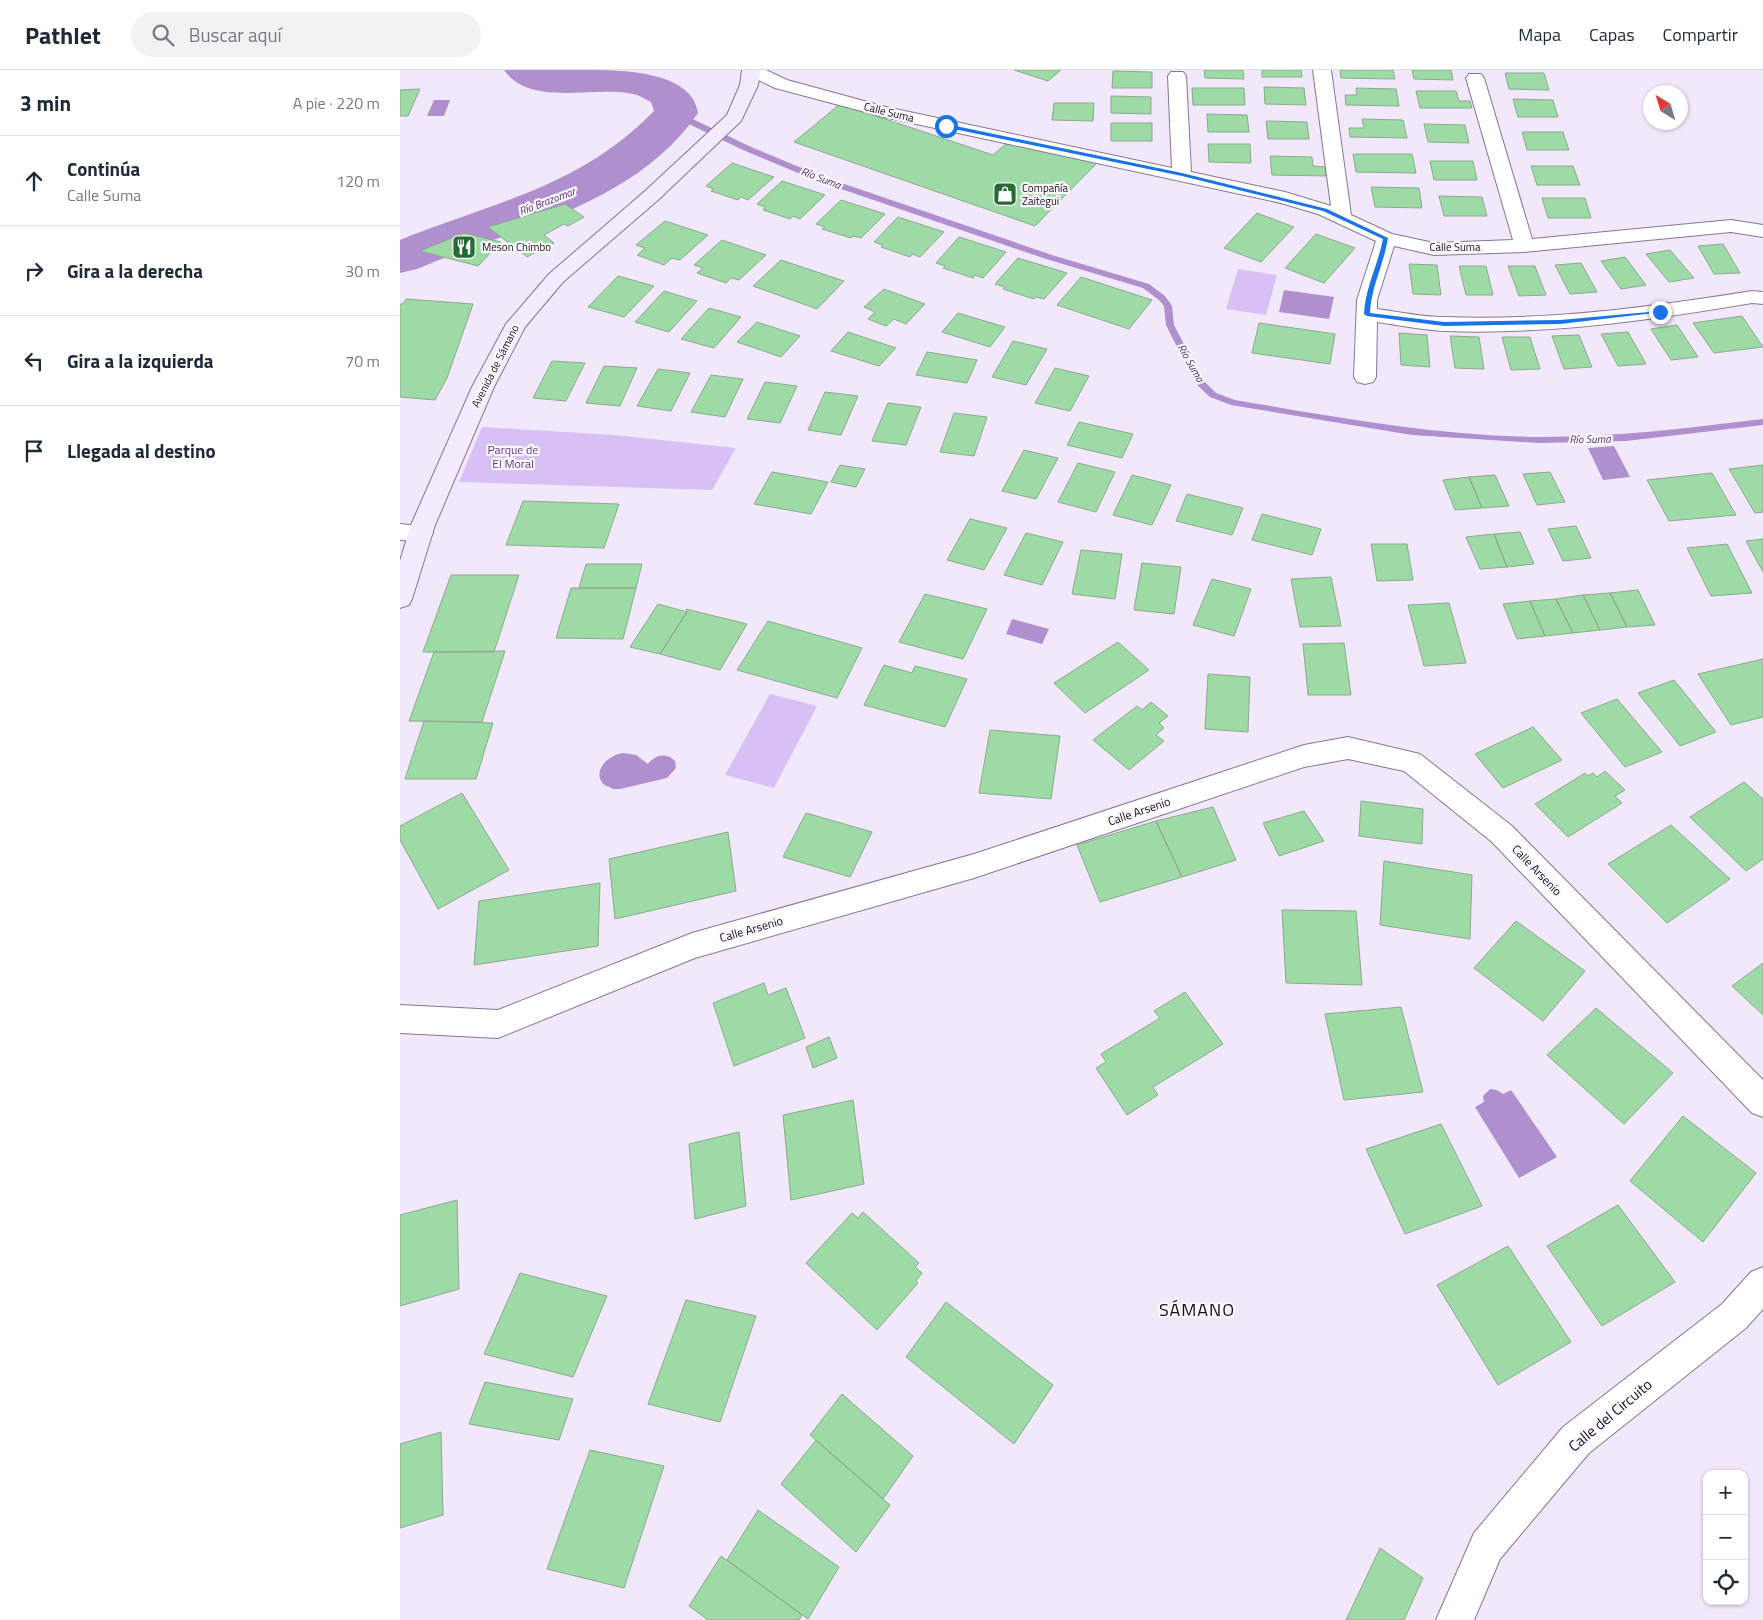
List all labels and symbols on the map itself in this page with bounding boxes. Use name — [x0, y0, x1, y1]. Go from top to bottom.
north arrow — [1643, 85, 1688, 130]
street label: Calle Suma — [862, 98, 916, 126]
route start — [935, 115, 958, 138]
water label: Río Suma — [799, 163, 844, 193]
place label: Compañía Zaitegui — [1022, 180, 1069, 209]
shop icon: Compañía Zaitegui — [992, 181, 1018, 207]
water label: Río Brazomar — [517, 182, 579, 219]
restaurant icon: Meson Chimbo — [451, 234, 477, 260]
place label: Meson Chimbo — [482, 239, 551, 255]
street label: Calle Suma — [1429, 239, 1481, 255]
route end — [1649, 301, 1672, 324]
street label: Avenida de Sámano — [467, 322, 523, 410]
water label: Río Suma — [1174, 341, 1209, 385]
water label: Río Suma — [1569, 431, 1611, 447]
park label: Parque de El Moral — [488, 440, 538, 473]
street label: Calle Arsenio — [1105, 791, 1173, 831]
street label: Calle Arsenio — [1508, 840, 1566, 900]
street label: Calle Arsenio — [717, 911, 785, 947]
district label: SÁMANO — [1159, 1296, 1235, 1323]
street label: Calle del Circuito — [1563, 1373, 1657, 1457]

